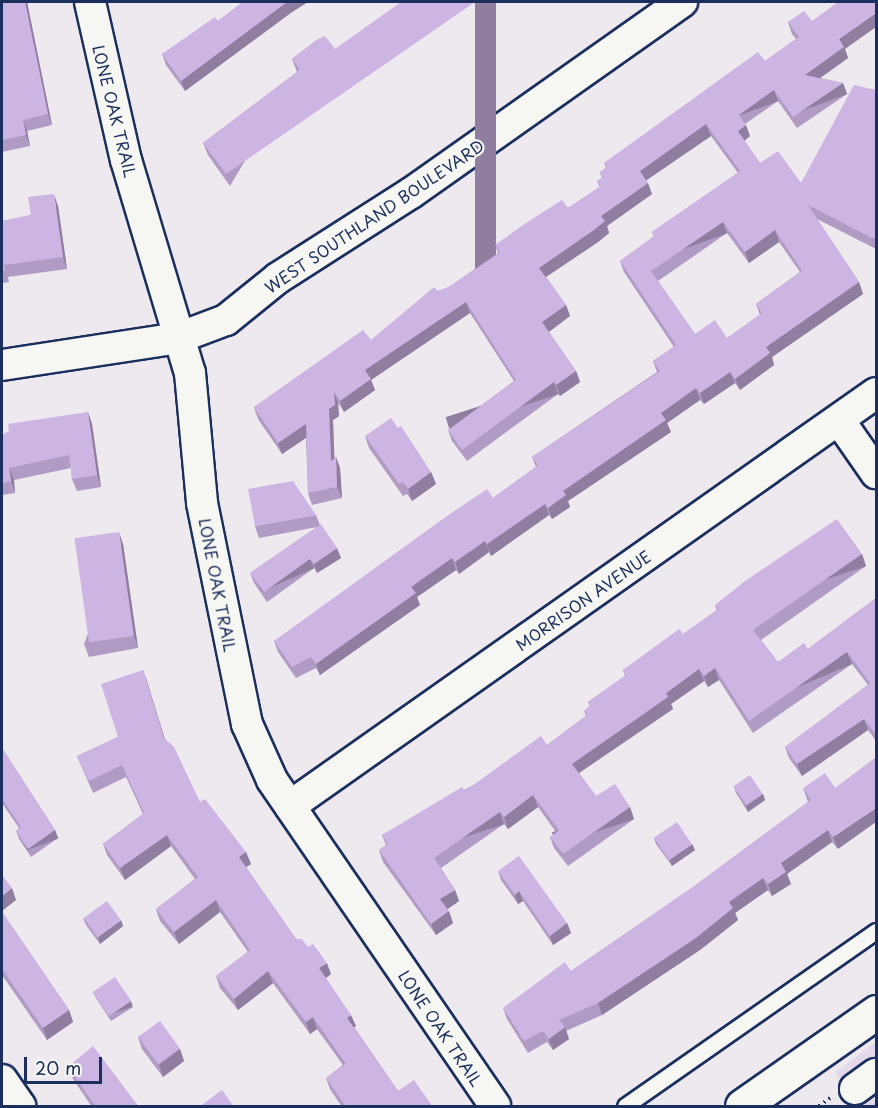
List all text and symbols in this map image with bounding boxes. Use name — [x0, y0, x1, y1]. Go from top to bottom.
street label: LONE OAK TRAIL — [89, 42, 141, 180]
street label: WEST SOUTHLAND BOULEVARD — [261, 135, 487, 297]
street label: LONE OAK TRAIL — [196, 516, 240, 654]
street label: MORRISON AVENUE — [512, 546, 654, 654]
street label: LONE OAK TRAIL — [395, 966, 487, 1090]
scale bar — [27, 1045, 105, 1083]
text: 20 m — [35, 1054, 81, 1081]

